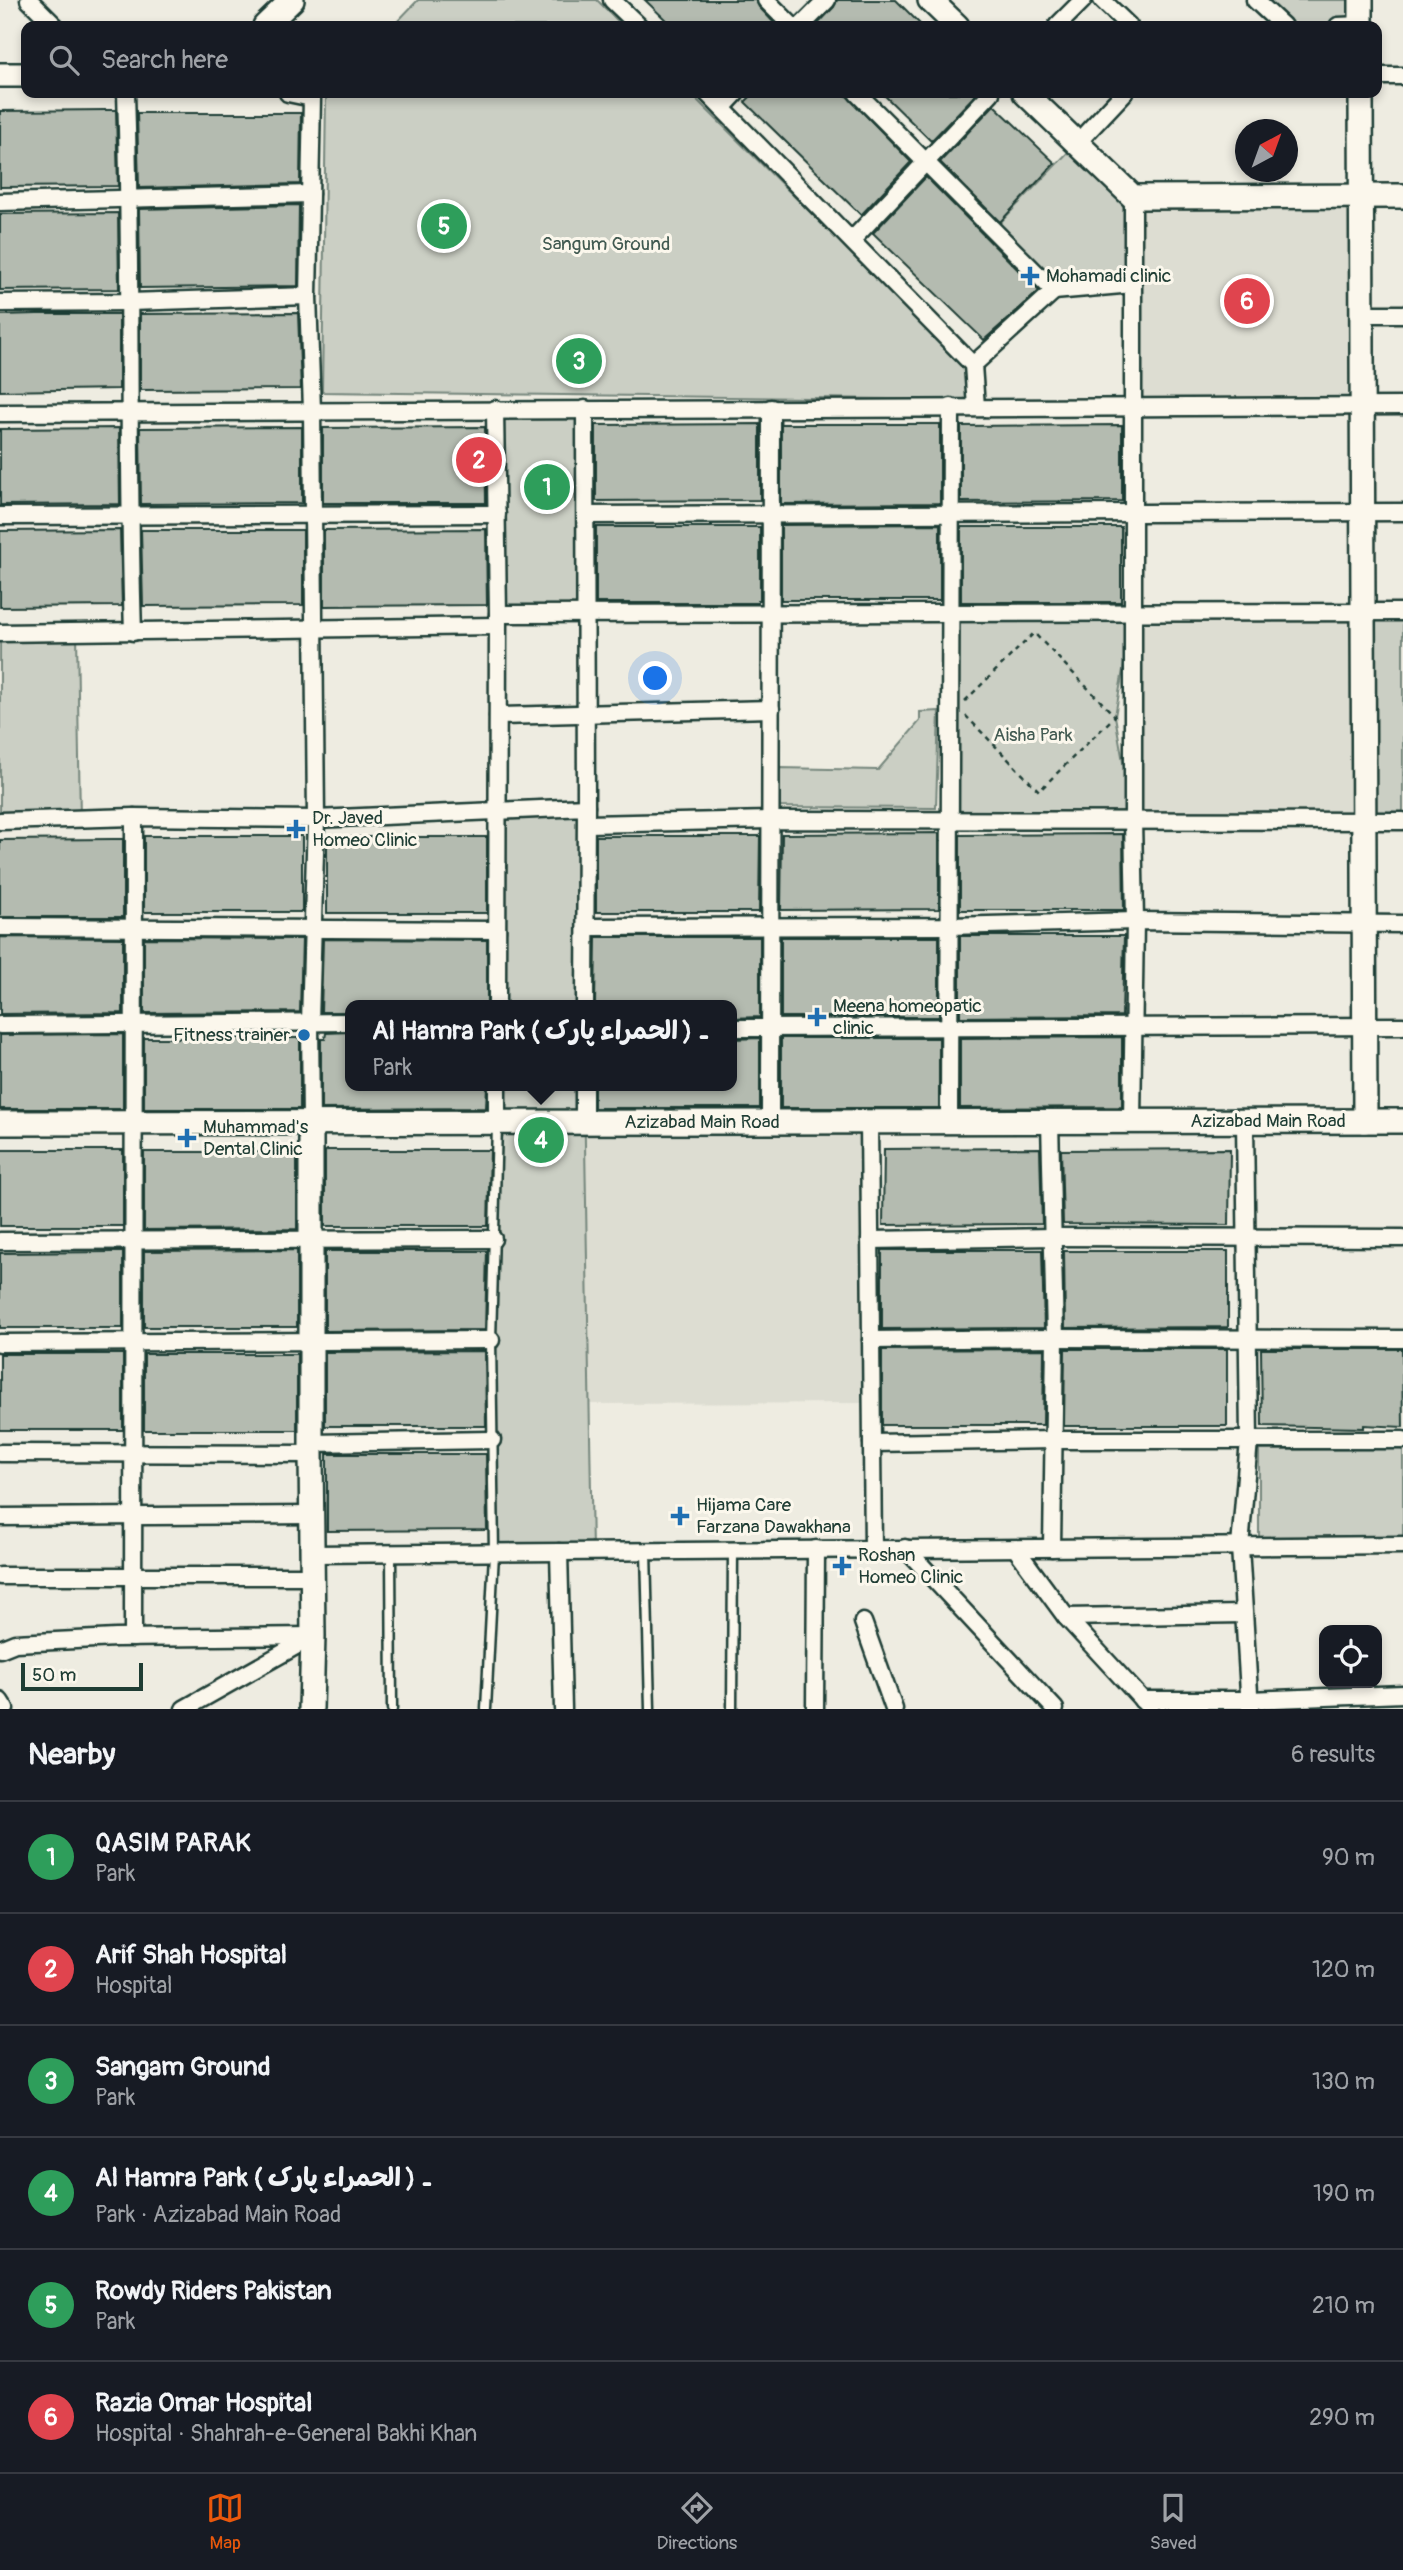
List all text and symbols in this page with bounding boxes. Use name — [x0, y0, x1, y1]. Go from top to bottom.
search box — [21, 21, 1382, 98]
icon: search — [45, 41, 83, 79]
text: Search here — [101, 44, 228, 76]
north arrow — [1235, 119, 1298, 182]
pin: 5 — [421, 200, 467, 252]
park label: Sangum Ground — [542, 232, 670, 256]
place label: Mohamadi clinic — [1046, 264, 1172, 288]
marker: Mohamadi clinic — [1020, 266, 1040, 286]
pin: 6 — [1224, 275, 1270, 327]
pin: 3 — [556, 335, 602, 387]
pin: 2 — [456, 434, 502, 486]
pin: 1 — [524, 461, 570, 513]
your location — [638, 661, 672, 695]
park label: Aisha Park — [993, 723, 1073, 747]
place label: Dr. Javed Homeo Clinic — [312, 806, 418, 852]
marker: Dr. Javed Homeo Clinic — [286, 819, 306, 839]
place label: Meena homeopatic clinic — [833, 994, 982, 1040]
popup — [345, 1000, 737, 1091]
marker: Meena homeopatic clinic — [807, 1007, 827, 1027]
text: Al Hamra Park ۔ ( الحمراء پارک ) — [372, 1015, 710, 1047]
place label: Fitness trainer — [173, 1023, 290, 1047]
marker: Fitness trainer — [296, 1027, 312, 1043]
text: Park — [372, 1053, 412, 1082]
street label: Azizabad Main Road — [1190, 1109, 1346, 1133]
street label: Azizabad Main Road — [624, 1110, 780, 1134]
pin: 4 — [518, 1114, 564, 1166]
place label: Muhammad's Dental Clinic — [203, 1115, 309, 1161]
marker: Muhammad's Dental Clinic — [177, 1128, 197, 1148]
place label: Hijama Care Farzana Dawakhana — [696, 1493, 851, 1539]
marker: Hijama Care Farzana Dawakhana — [670, 1506, 690, 1526]
place label: Roshan Homeo Clinic — [858, 1543, 964, 1589]
marker: Roshan Homeo Clinic — [832, 1556, 852, 1576]
map controls — [1319, 1625, 1382, 1688]
button: locate — [1319, 1625, 1382, 1688]
scale bar — [21, 1660, 144, 1692]
text: 50 m — [32, 1663, 76, 1687]
text: Nearby — [28, 1736, 115, 1773]
text: 6 results — [1291, 1740, 1375, 1769]
text: QASIM PARAK — [95, 1827, 251, 1859]
text: 1 — [47, 1843, 56, 1872]
text: 90 m — [1322, 1843, 1375, 1872]
text: Park — [95, 1859, 135, 1888]
text: Arif Shah Hospital — [95, 1939, 287, 1971]
text: 2 — [45, 1955, 57, 1984]
text: 120 m — [1312, 1955, 1375, 1984]
text: Hospital — [95, 1971, 173, 2000]
text: Sangam Ground — [95, 2051, 271, 2083]
text: 3 — [45, 2067, 57, 2096]
text: 130 m — [1312, 2067, 1375, 2096]
text: Park — [95, 2083, 135, 2112]
text: Al Hamra Park ۔ ( الحمراء پارک ) — [95, 2162, 433, 2194]
text: 4 — [44, 2179, 58, 2208]
text: 190 m — [1313, 2179, 1375, 2208]
text: Park · Azizabad Main Road — [95, 2200, 341, 2229]
text: Rowdy Riders Pakistan — [95, 2275, 332, 2307]
text: 5 — [45, 2291, 57, 2320]
text: 210 m — [1312, 2291, 1375, 2320]
text: Park — [95, 2307, 135, 2336]
text: Razia Omar Hospital — [95, 2387, 312, 2419]
text: 6 — [44, 2403, 58, 2432]
text: 290 m — [1309, 2403, 1375, 2432]
text: Hospital · Shahrah-e-General Bakhi Khan — [95, 2419, 477, 2448]
tab: Map — [206, 2489, 244, 2555]
tab: Directions — [657, 2489, 737, 2555]
tab: Saved — [1150, 2489, 1197, 2555]

